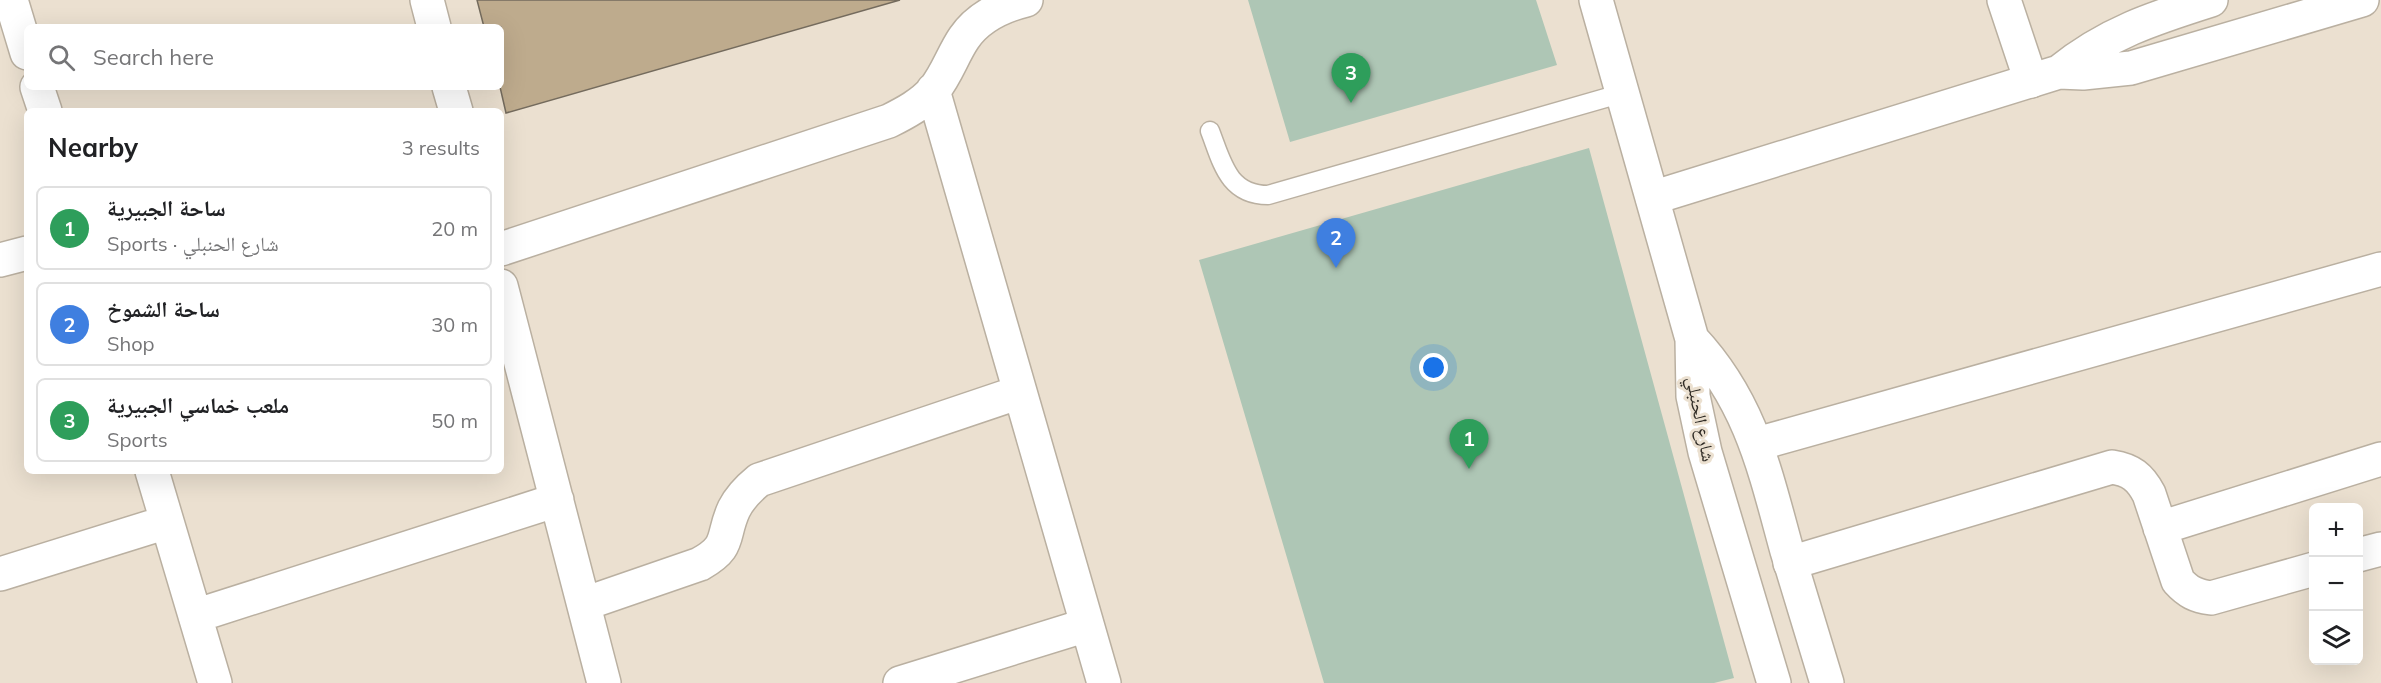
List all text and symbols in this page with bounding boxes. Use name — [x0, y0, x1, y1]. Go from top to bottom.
search box — [24, 24, 504, 90]
icon: search — [45, 41, 78, 74]
text: Search here — [93, 43, 214, 71]
pin: 3 — [1332, 54, 1370, 103]
text: Nearby — [48, 131, 138, 164]
text: 3 results — [402, 135, 480, 160]
text: ساحة الجبيرية — [107, 194, 226, 222]
text: 1 — [64, 216, 76, 241]
text: 20 m — [431, 216, 478, 241]
pin: 2 — [1316, 218, 1356, 268]
text: Sports · شارع الحنبلي — [107, 231, 279, 256]
text: ساحة الشموخ — [107, 295, 220, 323]
text: 2 — [64, 312, 76, 337]
text: 30 m — [431, 312, 478, 337]
text: Shop — [107, 331, 155, 356]
your location — [1419, 353, 1448, 382]
street label: شارع الحنبلي — [1678, 374, 1721, 464]
text: ملعب خماسي الجبيرية — [107, 391, 289, 419]
text: 3 — [64, 408, 76, 433]
text: 50 m — [431, 408, 478, 433]
pin: 1 — [1450, 420, 1488, 469]
text: Sports — [107, 427, 168, 452]
map controls — [2309, 503, 2363, 665]
button: + — [2309, 503, 2363, 557]
button: − — [2309, 557, 2363, 611]
button: layers — [2309, 611, 2363, 665]

